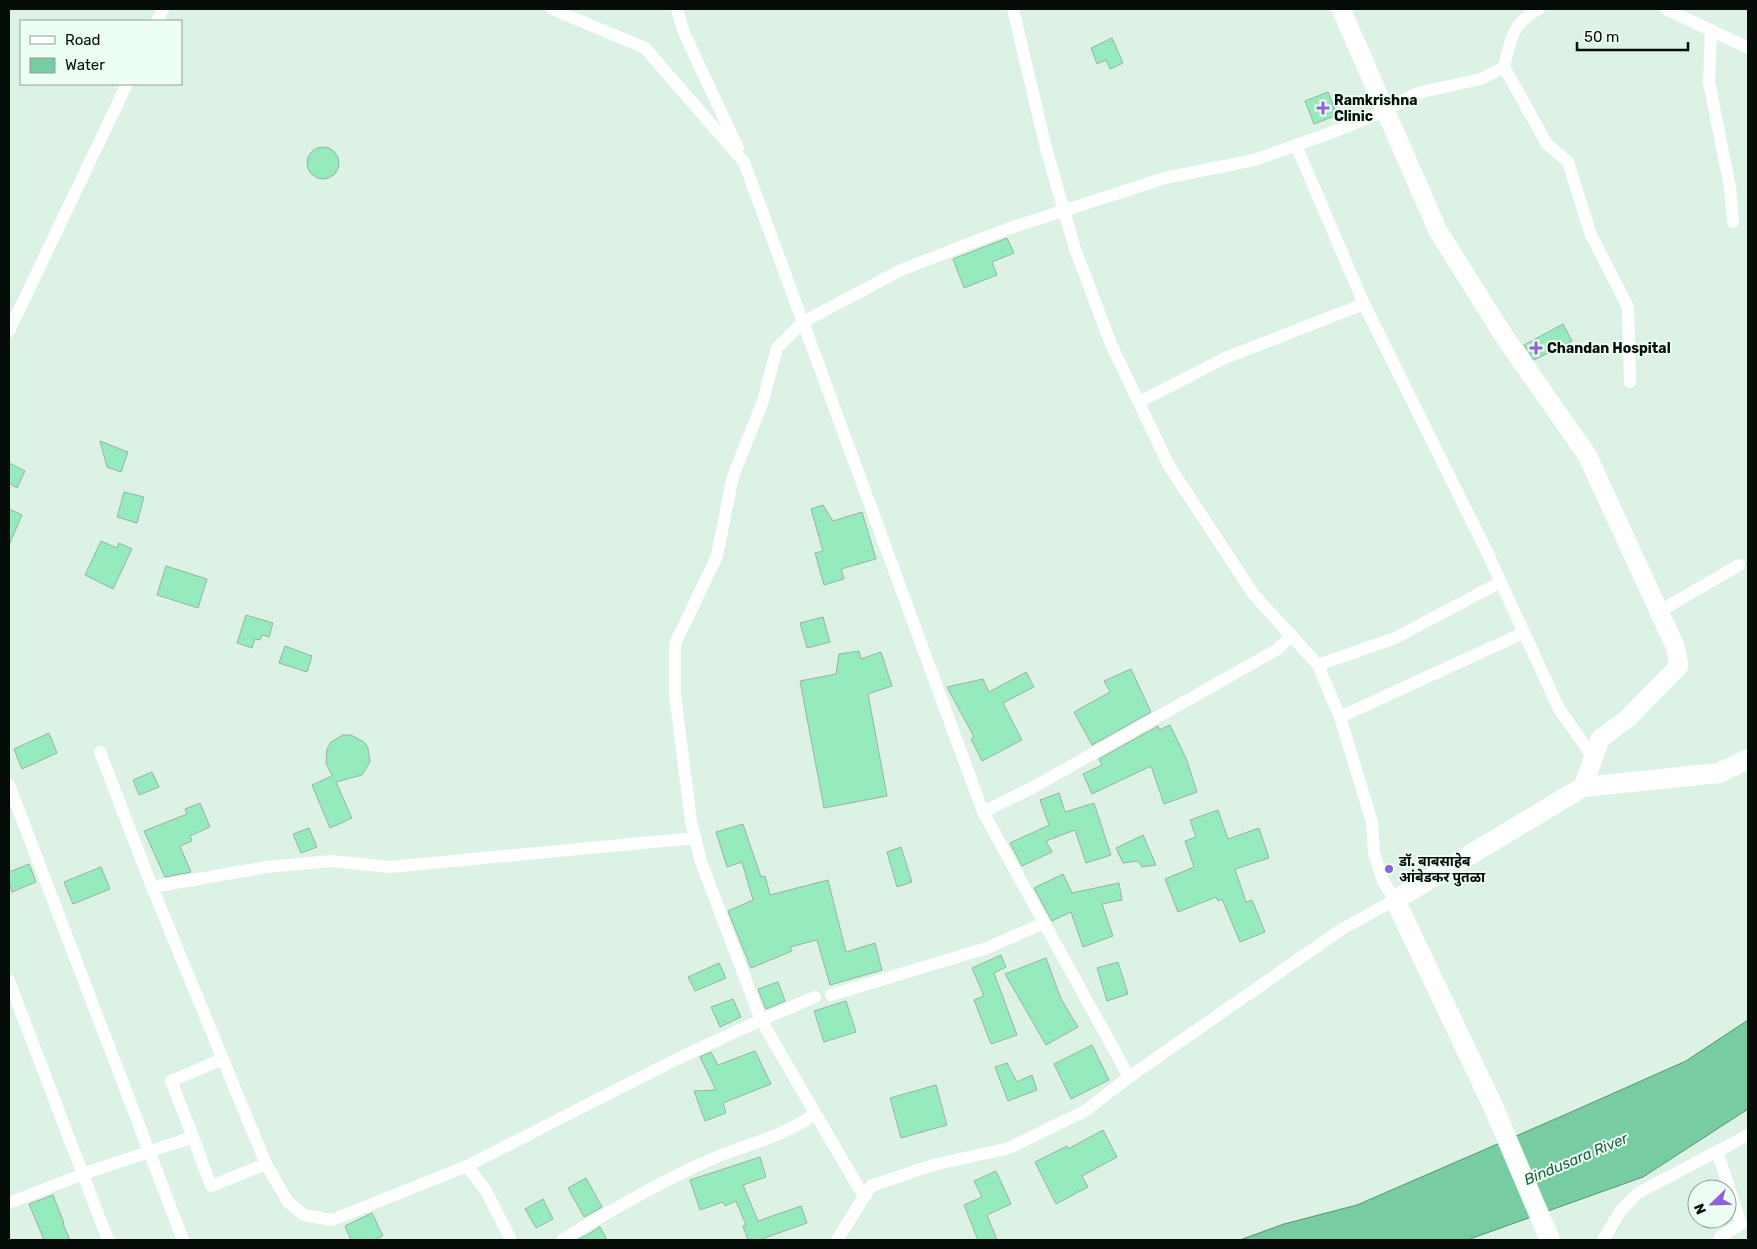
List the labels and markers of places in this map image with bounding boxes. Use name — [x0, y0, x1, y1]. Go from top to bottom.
place label: Ramkrishna Clinic — [1334, 92, 1417, 125]
marker: Ramkrishna Clinic — [1316, 101, 1330, 115]
place label: Chandan Hospital — [1547, 340, 1671, 357]
marker: Chandan Hospital — [1529, 341, 1543, 355]
place label: डॉ. बाबसाहेब आंबेडकर पुतळा — [1398, 852, 1486, 887]
marker: डॉ. बाबसाहेब आंबेडकर पुतळा — [1383, 863, 1395, 875]

